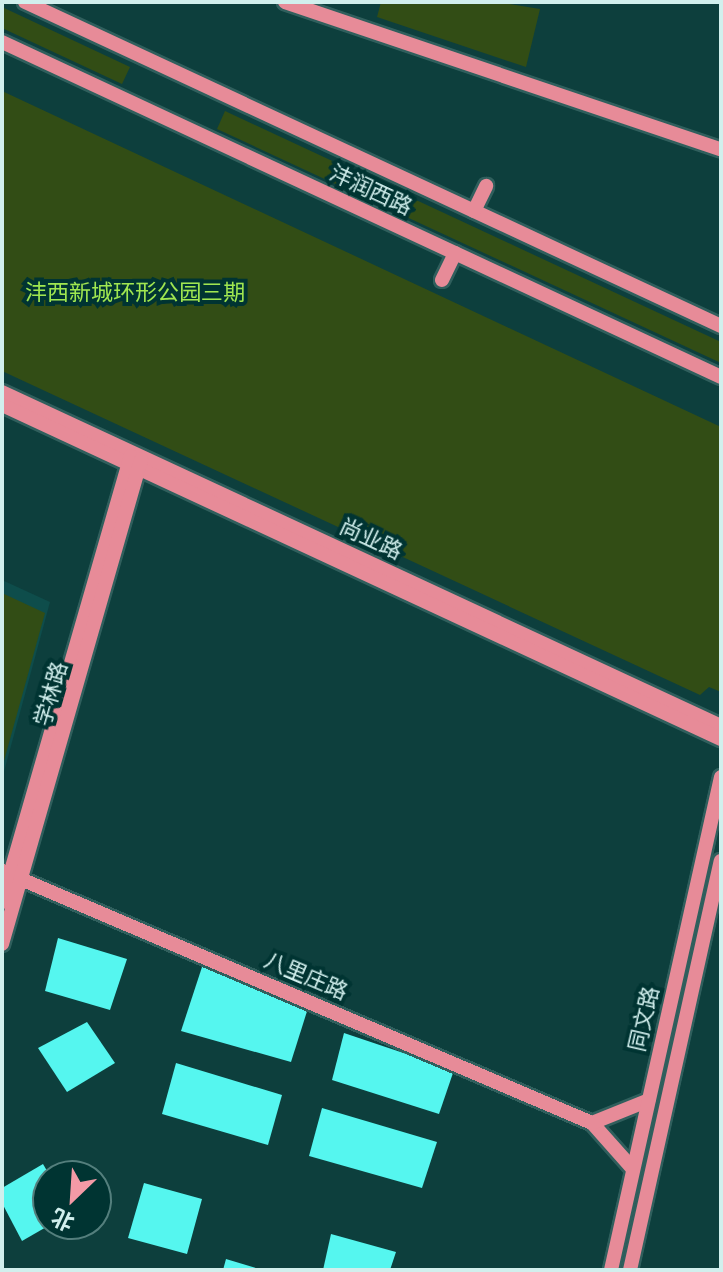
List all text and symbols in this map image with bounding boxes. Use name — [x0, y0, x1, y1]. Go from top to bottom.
street label: 沣润西路 — [326, 159, 416, 221]
park label: 沣西新城环形公园三期 — [25, 280, 245, 306]
street label: 尚业路 — [336, 513, 406, 565]
street label: 学林路 — [29, 659, 73, 729]
street label: 八里庄路 — [260, 947, 352, 1005]
street label: 同文路 — [624, 984, 664, 1054]
north arrow — [32, 1160, 112, 1240]
text: 北 — [46, 1200, 80, 1240]

